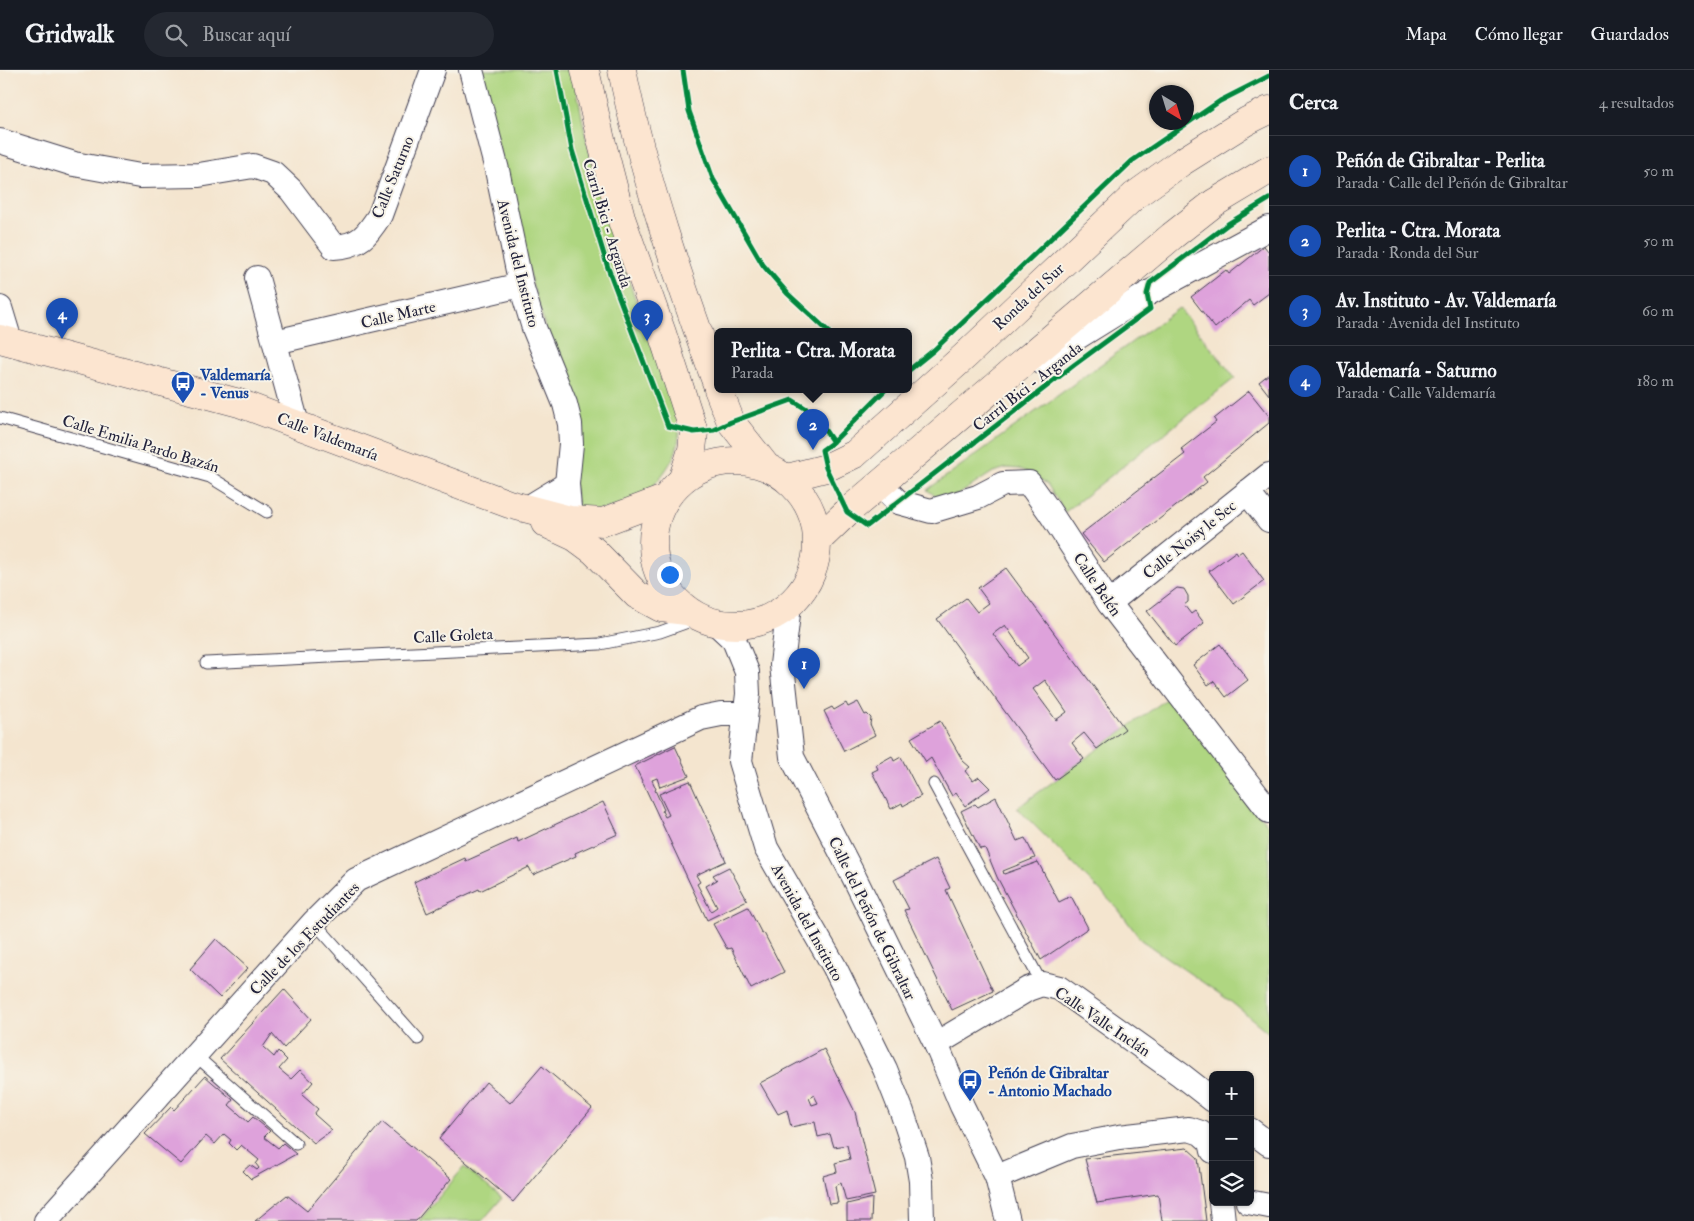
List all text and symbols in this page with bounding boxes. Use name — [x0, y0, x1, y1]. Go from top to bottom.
search box — [144, 12, 494, 57]
text: Gridwalk — [25, 19, 114, 50]
icon: search — [162, 21, 190, 49]
text: Buscar aquí — [202, 23, 290, 47]
text: Mapa — [1406, 23, 1447, 46]
text: Cómo llegar — [1475, 23, 1563, 46]
text: Guardados — [1591, 23, 1669, 46]
north arrow — [1149, 85, 1194, 130]
text: Cerca — [1289, 89, 1338, 116]
text: 4 resultados — [1599, 93, 1674, 113]
street label: Calle Saturno — [367, 133, 419, 222]
text: Peñón de Gibraltar - Perlita — [1336, 149, 1545, 173]
street label: Carril Bici - Arganda — [578, 156, 636, 291]
text: 1 — [1302, 161, 1308, 181]
text: 50 m — [1643, 161, 1674, 181]
text: Parada · Calle del Peñón de Gibraltar — [1336, 173, 1568, 193]
street label: Avenida del Instituto — [492, 196, 544, 330]
text: Perlita - Ctra. Morata — [1336, 219, 1500, 243]
text: 2 — [1301, 231, 1309, 251]
text: 50 m — [1643, 231, 1674, 251]
text: Parada · Ronda del Sur — [1336, 243, 1479, 263]
street label: Ronda del Sur — [989, 259, 1068, 335]
text: Av. Instituto - Av. Valdemaría — [1336, 289, 1556, 313]
street label: Calle Marte — [359, 297, 438, 333]
pin: 4 — [46, 298, 78, 339]
pin: 3 — [631, 300, 663, 341]
text: 3 — [1302, 301, 1308, 321]
text: 60 m — [1642, 301, 1674, 321]
text: Parada · Avenida del Instituto — [1336, 313, 1520, 333]
popup — [714, 328, 912, 393]
street label: Carril Bici - Arganda — [969, 337, 1087, 436]
text: Perlita - Ctra. Morata — [731, 339, 895, 363]
text: Valdemaría - Saturno — [1336, 359, 1497, 383]
text: Parada — [731, 363, 773, 383]
place label: Valdemaría - Venus — [199, 365, 271, 403]
bus stop icon: Valdemaría - Venus — [170, 370, 196, 404]
text: 4 — [1301, 371, 1309, 391]
text: 180 m — [1637, 371, 1674, 391]
text: Parada · Calle Valdemaría — [1336, 383, 1496, 403]
street label: Calle Valdemaría — [274, 408, 382, 466]
pin: 2 — [797, 409, 829, 450]
street label: Calle Emilia Pardo Bazán — [60, 411, 222, 477]
street label: Calle Noisy le Sec — [1139, 496, 1241, 584]
street label: Calle Belén — [1069, 549, 1126, 620]
your location — [657, 562, 683, 588]
street label: Calle Goleta — [413, 624, 494, 648]
pin: 1 — [788, 648, 820, 689]
street label: Calle del Peñón de Gibraltar — [824, 834, 920, 1003]
street label: Avenida del Instituto — [766, 859, 848, 985]
street label: Calle de los Estudiantes — [246, 878, 364, 999]
street label: Calle Valle Inclán — [1051, 982, 1154, 1061]
place label: Peñón de Gibraltar - Antonio Machado — [988, 1063, 1112, 1101]
bus stop icon: Peñón de Gibraltar - Antonio Machado — [957, 1068, 983, 1102]
map controls — [1209, 1071, 1254, 1206]
button: + — [1209, 1071, 1254, 1116]
button: − — [1209, 1116, 1254, 1161]
button: layers — [1209, 1161, 1254, 1206]

